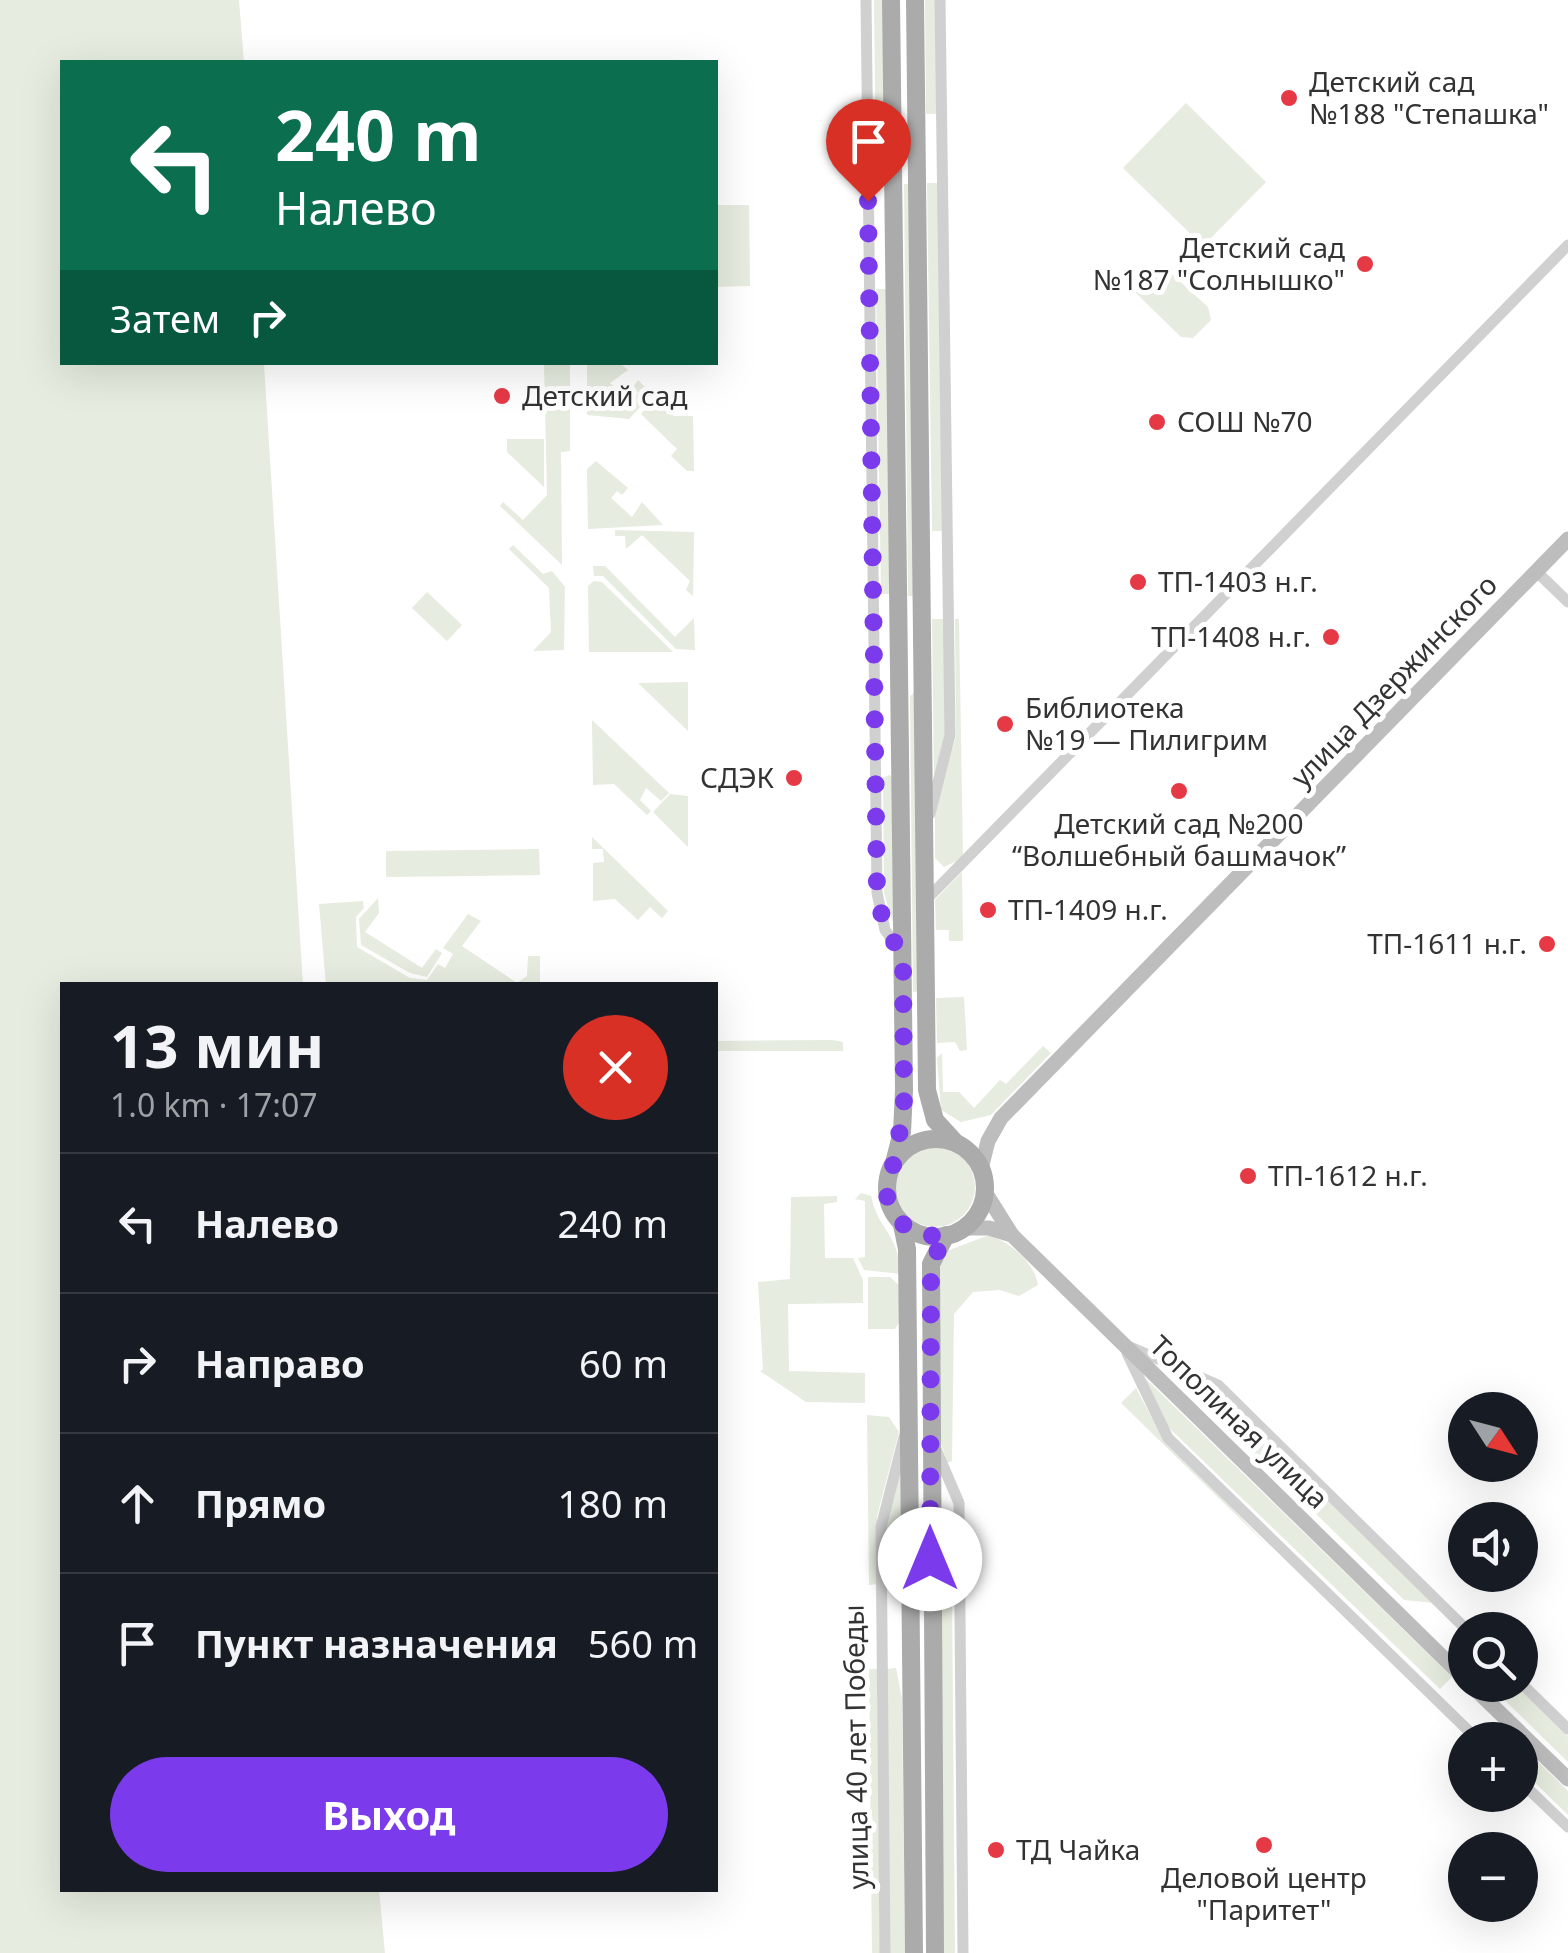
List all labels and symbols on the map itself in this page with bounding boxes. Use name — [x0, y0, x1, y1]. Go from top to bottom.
place label: Детский сад №188 "Степашка" — [1309, 62, 1549, 132]
marker: Детский сад №188 "Степашка" — [1278, 87, 1300, 109]
pin — [826, 99, 911, 202]
place label: Детский сад №187 "Солнышко" — [1093, 228, 1345, 298]
marker: Детский сад №187 "Солнышко" — [1354, 253, 1376, 275]
place label: Детский сад — [522, 376, 687, 414]
marker: Детский сад — [491, 385, 513, 407]
place label: СОШ №70 — [1177, 402, 1313, 440]
marker: СОШ №70 — [1146, 411, 1168, 433]
place label: ТП-1403 н.г. — [1158, 562, 1318, 600]
street label: улица Дзержинского — [1282, 566, 1505, 795]
marker: ТП-1403 н.г. — [1127, 571, 1149, 593]
place label: ТП-1408 н.г. — [1151, 617, 1311, 655]
marker: ТП-1408 н.г. — [1320, 626, 1342, 648]
place label: Библиотека №19 — Пилигрим — [1025, 688, 1268, 758]
marker: Библиотека №19 — Пилигрим — [994, 713, 1016, 735]
place label: СДЭК — [700, 758, 774, 796]
marker: СДЭК — [783, 767, 805, 789]
marker: Детский сад №200 “Волшебный башмачок” — [1168, 780, 1190, 802]
place label: Детский сад №200 “Волшебный башмачок” — [1012, 804, 1346, 874]
place label: ТП-1409 н.г. — [1008, 890, 1168, 928]
marker: ТП-1409 н.г. — [977, 899, 999, 921]
place label: ТП-1611 н.г. — [1367, 924, 1527, 962]
marker: ТП-1611 н.г. — [1536, 933, 1558, 955]
place label: ТП-1612 н.г. — [1268, 1156, 1428, 1194]
marker: ТП-1612 н.г. — [1237, 1165, 1259, 1187]
street label: Тополиная улица — [1142, 1326, 1337, 1516]
north arrow — [1448, 1392, 1538, 1482]
position arrow — [878, 1507, 982, 1611]
street label: улица 40 лет Победы — [834, 1604, 876, 1890]
place label: ТД Чайка — [1016, 1830, 1140, 1868]
marker: Деловой центр "Паритет" — [1253, 1834, 1275, 1856]
marker: ТД Чайка — [985, 1839, 1007, 1861]
place label: Деловой центр "Паритет" — [1161, 1858, 1367, 1928]

